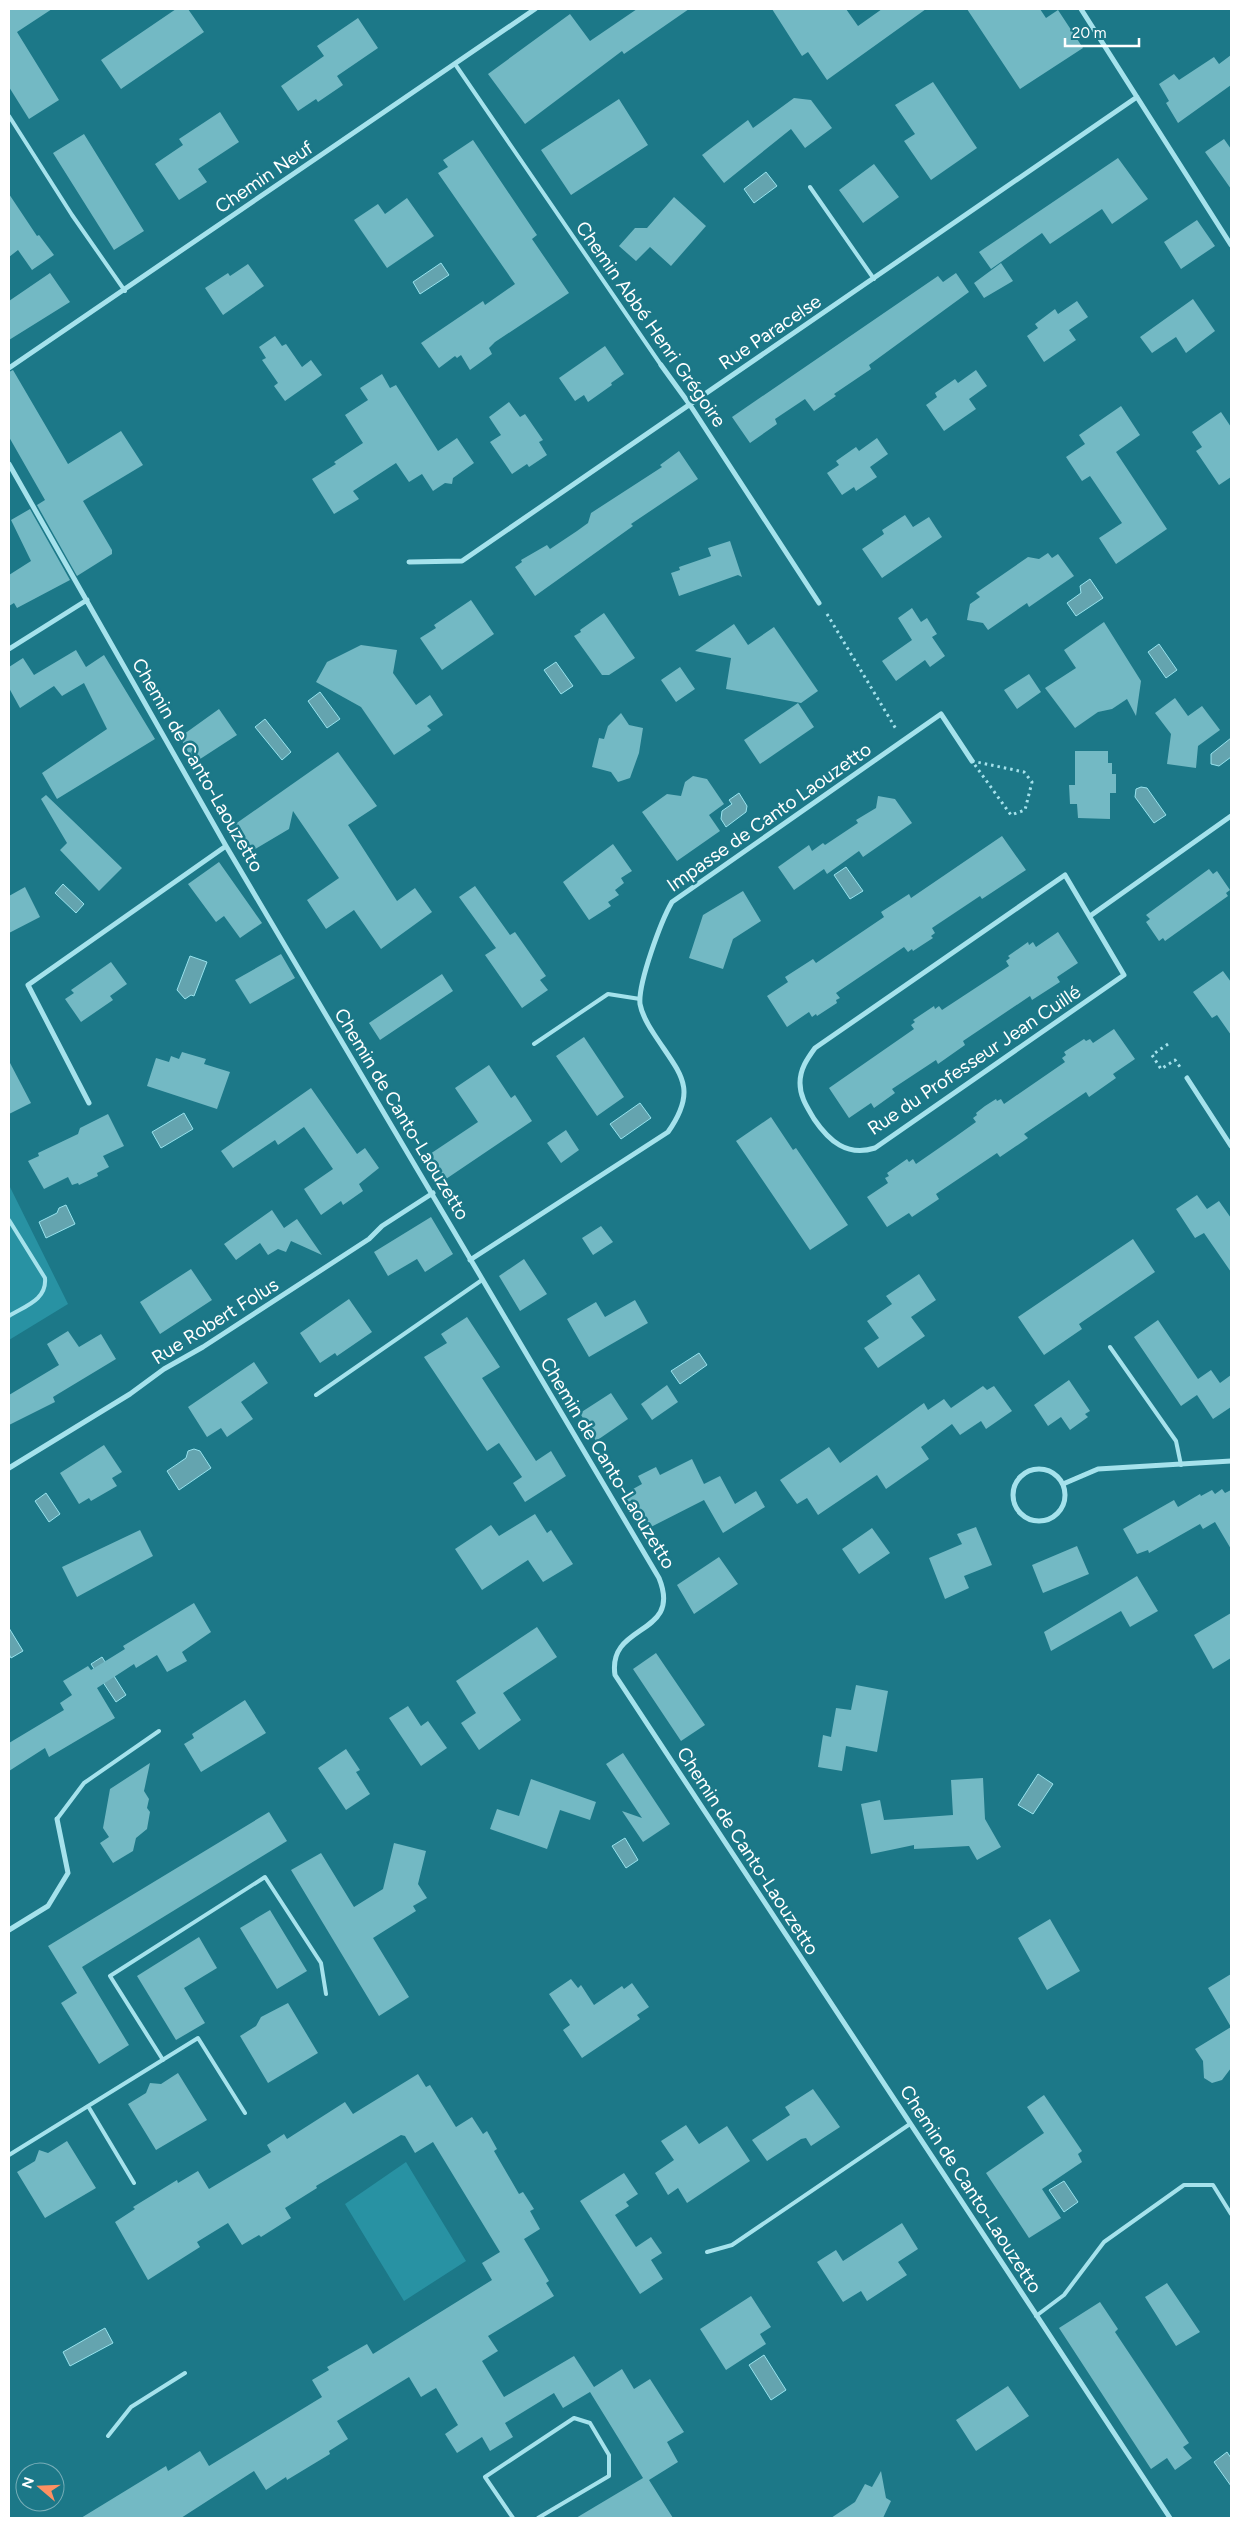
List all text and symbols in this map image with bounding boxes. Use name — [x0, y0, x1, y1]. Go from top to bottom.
scale bar — [1065, 15, 1139, 47]
text: 20 m — [1072, 24, 1106, 42]
street label: Chemin Neuf — [211, 136, 317, 218]
street label: Chemin Abbé Henri Grégoire — [571, 217, 731, 431]
street label: Rue Paracelse — [715, 289, 825, 375]
street label: Chemin de Canto-Laouzetto — [127, 654, 269, 876]
street label: Impasse de Canto Laouzetto — [662, 738, 876, 896]
street label: Rue du Professeur Jean Cuillé — [863, 980, 1085, 1140]
street label: Chemin de Canto-Laouzetto — [330, 1004, 474, 1224]
street label: Rue Robert Folus — [147, 1273, 283, 1369]
street label: Chemin de Canto-Laouzetto — [536, 1353, 680, 1573]
street label: Chemin de Canto-Laouzetto — [672, 1743, 824, 1959]
street label: Chemin de Canto-Laouzetto — [895, 2081, 1047, 2297]
north arrow — [15, 2462, 65, 2512]
text: N — [18, 2475, 38, 2491]

